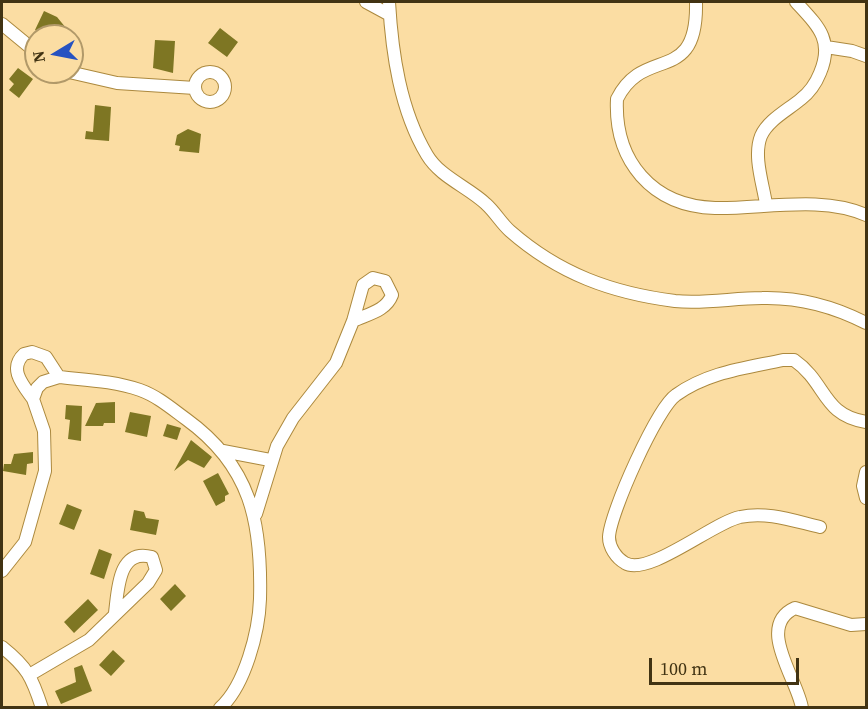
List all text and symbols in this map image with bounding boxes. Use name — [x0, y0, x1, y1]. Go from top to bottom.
north arrow — [24, 24, 84, 84]
text: N — [26, 49, 50, 64]
scale bar — [652, 646, 802, 684]
text: 100 m — [660, 656, 707, 681]

